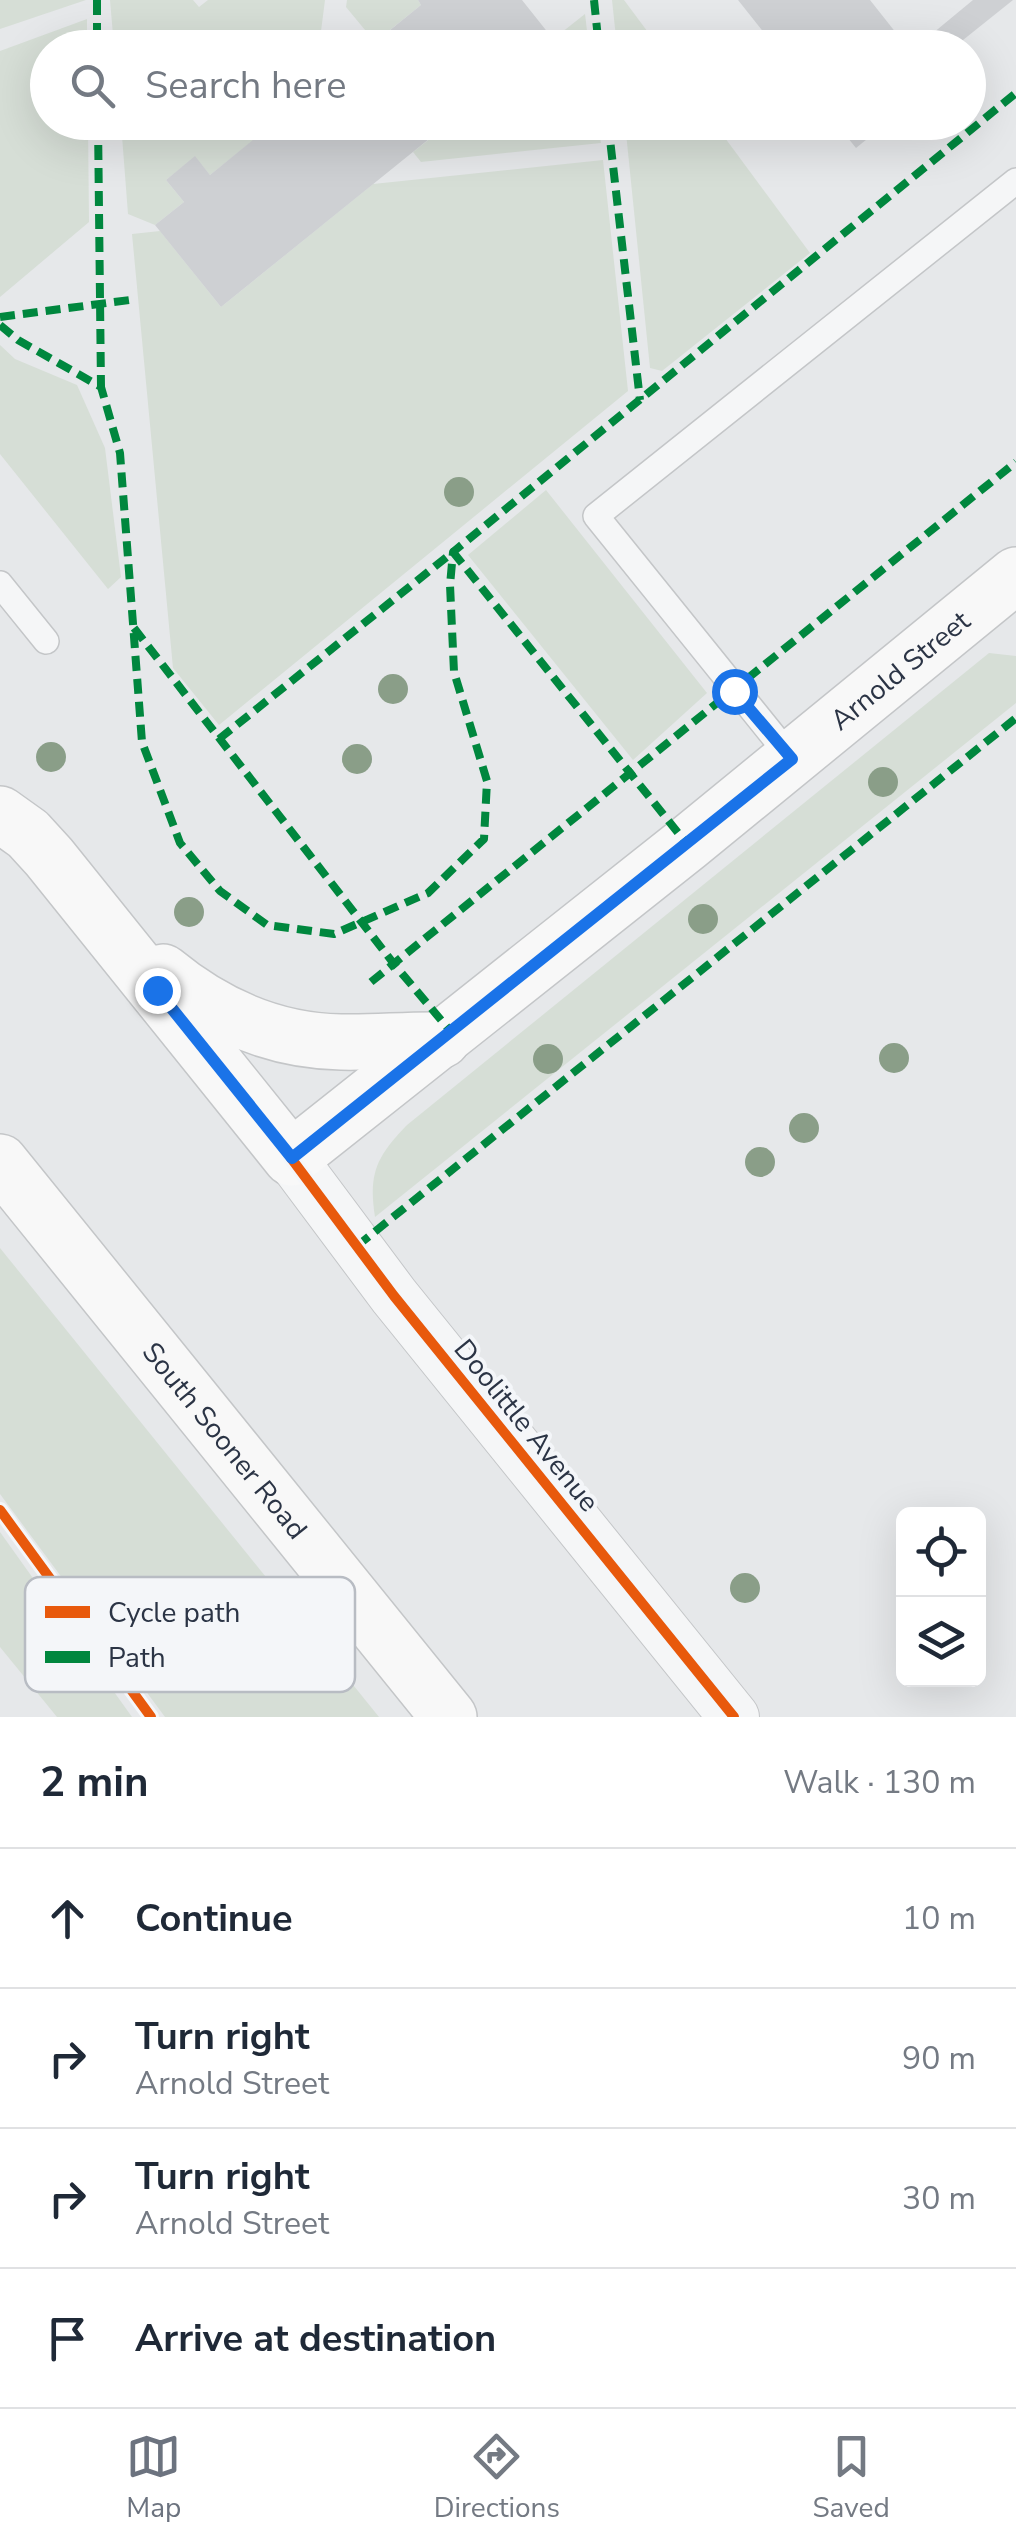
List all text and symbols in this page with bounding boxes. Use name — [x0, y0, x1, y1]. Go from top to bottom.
search box — [30, 30, 986, 140]
icon: search — [65, 58, 120, 113]
text: Search here — [145, 60, 346, 111]
street label: Arnold Street — [823, 602, 978, 739]
route start — [712, 669, 758, 715]
route end — [135, 968, 181, 1014]
street label: Doolittle Avenue — [445, 1332, 608, 1520]
street label: South Sooner Road — [133, 1335, 316, 1547]
map controls — [896, 1507, 986, 1687]
button: locate — [896, 1507, 986, 1597]
legend — [25, 1577, 355, 1692]
text: Cycle path — [108, 1594, 240, 1632]
button: layers — [896, 1597, 986, 1687]
text: Path — [108, 1639, 166, 1677]
text: 2 min — [40, 1754, 149, 1811]
text: Walk · 130 m — [783, 1761, 976, 1804]
icon: ahead — [40, 1891, 95, 1946]
text: Continue — [135, 1893, 293, 1944]
text: 10 m — [902, 1897, 976, 1940]
text: Turn right — [135, 2011, 310, 2062]
icon: right — [40, 2031, 95, 2086]
text: 90 m — [902, 2037, 976, 2080]
text: Arnold Street — [135, 2062, 329, 2105]
text: Turn right — [135, 2151, 310, 2202]
icon: right — [40, 2171, 95, 2226]
text: 30 m — [902, 2177, 976, 2220]
text: Arnold Street — [135, 2202, 329, 2245]
icon: arrive — [40, 2311, 95, 2366]
text: Arrive at destination — [135, 2313, 496, 2364]
tab: Map — [126, 2429, 181, 2527]
tab: Directions — [434, 2429, 560, 2527]
tab: Saved — [812, 2429, 890, 2527]

